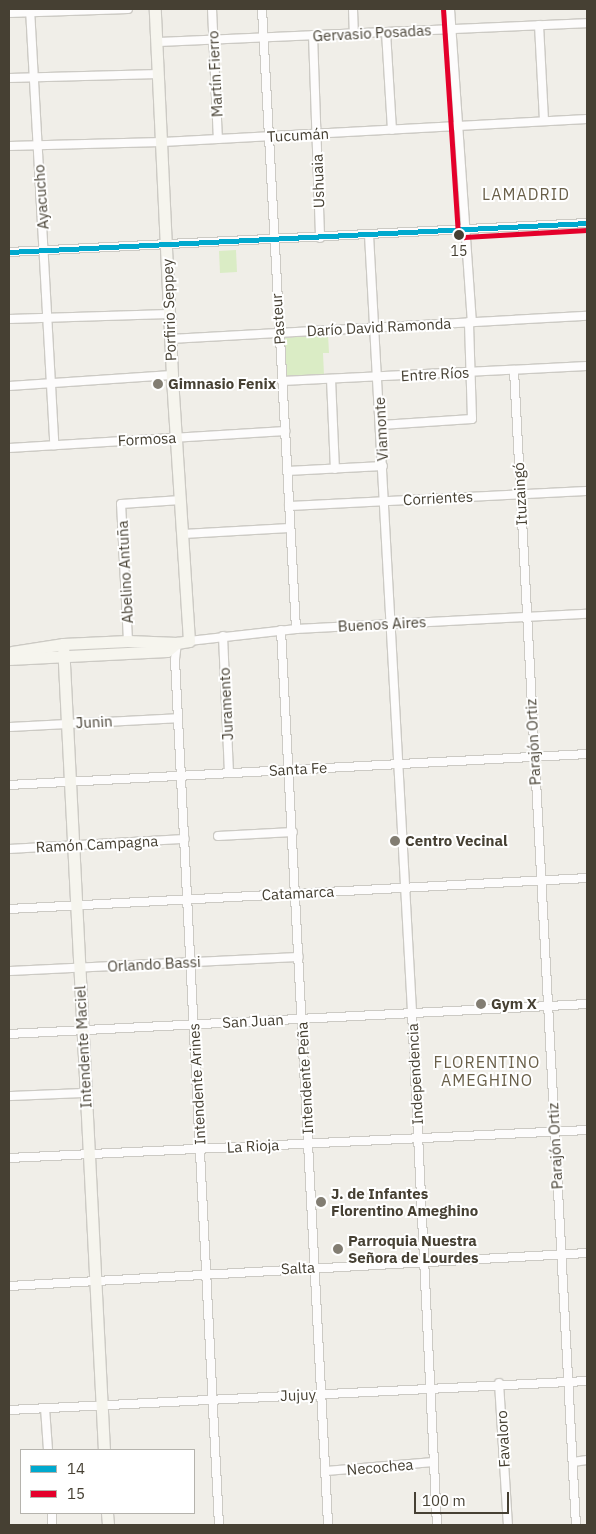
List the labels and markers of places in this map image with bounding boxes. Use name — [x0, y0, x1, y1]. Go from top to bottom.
marker: 15 — [454, 230, 464, 240]
place label: 15 — [451, 243, 467, 259]
place label: Gimnasio Fenix — [168, 375, 276, 393]
marker: Gimnasio Fenix — [152, 378, 164, 390]
place label: Centro Vecinal — [405, 832, 508, 850]
marker: Centro Vecinal — [389, 835, 401, 847]
place label: Gym X — [491, 995, 537, 1013]
marker: Gym X — [475, 998, 487, 1010]
place label: J. de Infantes Florentino Ameghino — [331, 1184, 478, 1219]
marker: J. de Infantes Florentino Ameghino — [315, 1196, 327, 1208]
place label: Parroquia Nuestra Señora de Lourdes — [348, 1231, 479, 1266]
marker: Parroquia Nuestra Señora de Lourdes — [332, 1243, 344, 1255]

